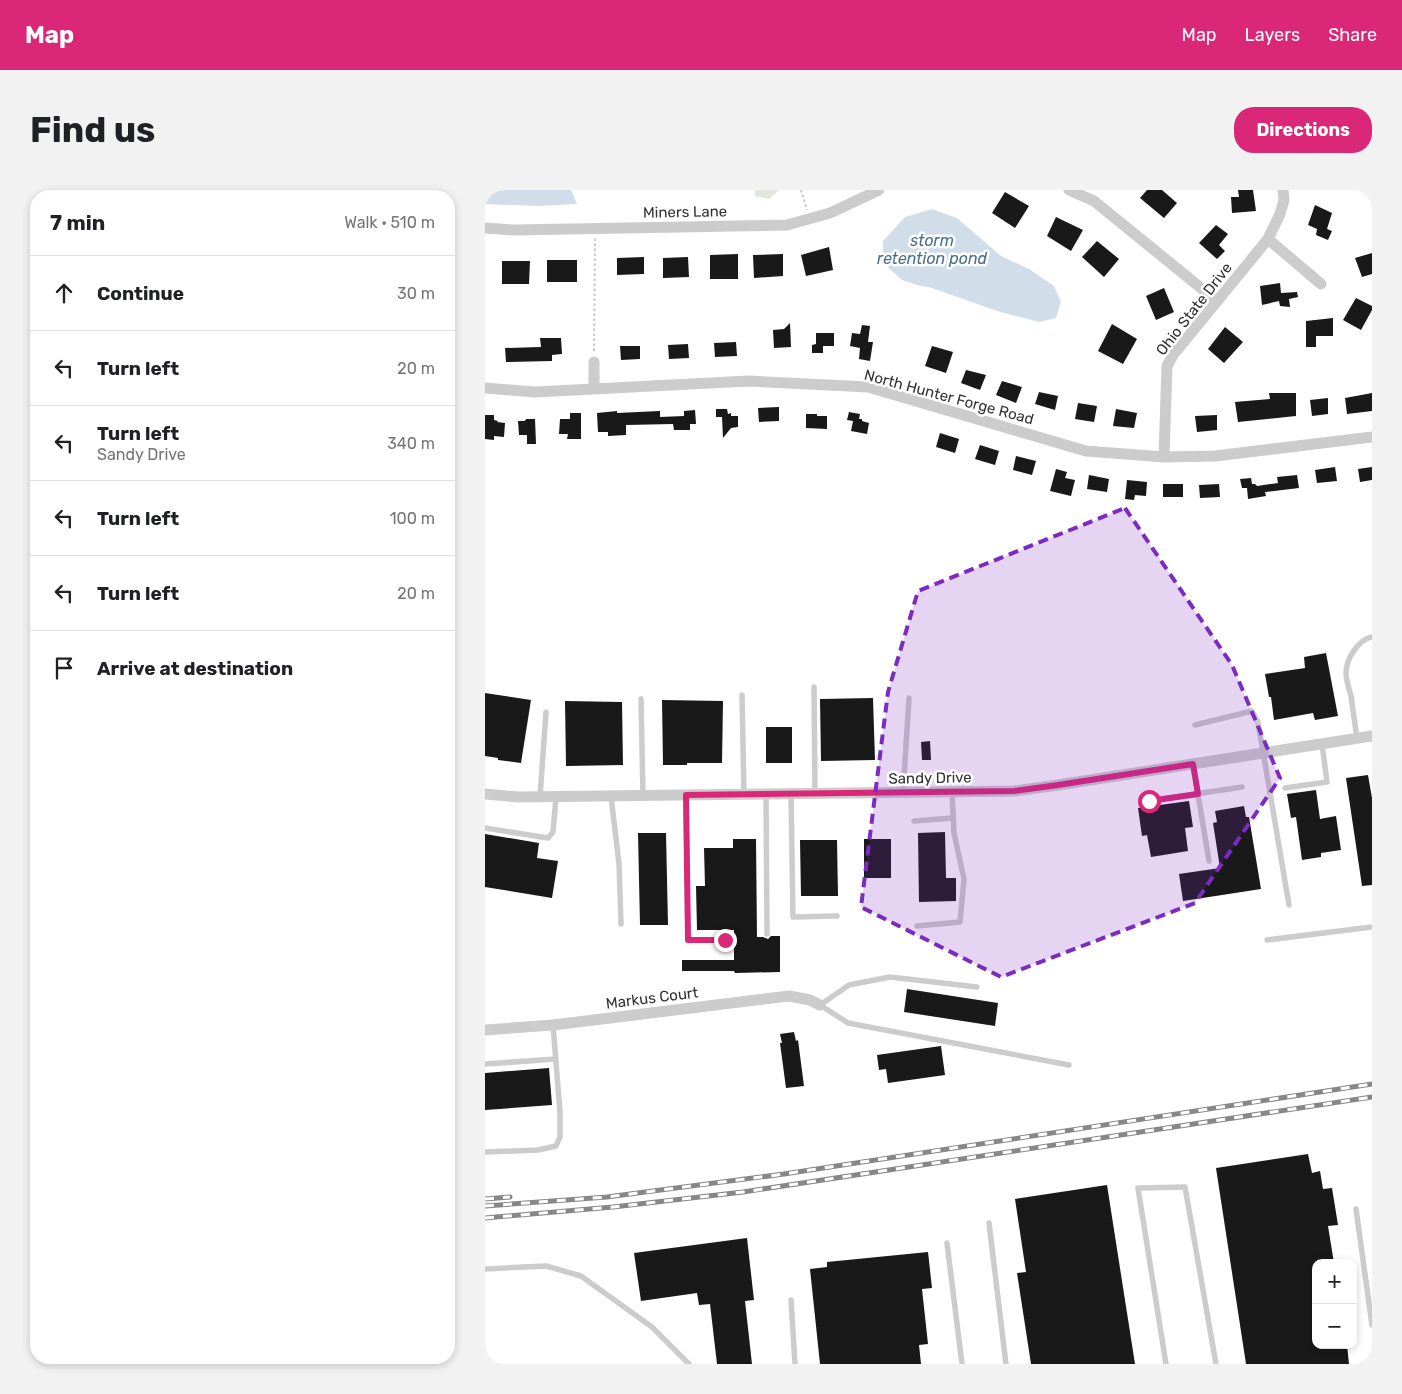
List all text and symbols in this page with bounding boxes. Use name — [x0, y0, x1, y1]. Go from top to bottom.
text: Map — [25, 21, 74, 49]
text: Map — [1182, 24, 1217, 46]
text: Layers — [1245, 24, 1300, 46]
text: Share — [1328, 24, 1377, 46]
button: Directions — [1234, 107, 1372, 153]
text: Find us — [30, 109, 155, 151]
street label: Miners Lane — [643, 202, 727, 222]
text: 7 min — [50, 210, 105, 235]
text: Walk · 510 m — [344, 213, 435, 232]
water label: storm retention pond — [877, 231, 988, 268]
street label: Ohio State Drive — [1152, 259, 1236, 359]
icon: ahead — [50, 279, 78, 307]
text: Continue — [97, 282, 184, 305]
text: 30 m — [397, 284, 435, 303]
icon: left — [50, 354, 78, 382]
text: Turn left — [97, 357, 179, 380]
text: 20 m — [397, 359, 435, 378]
street label: North Hunter Forge Road — [862, 366, 1036, 428]
text: Turn left — [97, 422, 179, 445]
icon: left — [50, 429, 78, 457]
text: 340 m — [387, 434, 435, 453]
text: Sandy Drive — [97, 445, 186, 464]
icon: left — [50, 504, 78, 532]
text: Turn left — [97, 507, 179, 530]
text: 100 m — [390, 509, 435, 528]
icon: left — [50, 579, 78, 607]
text: Turn left — [97, 582, 179, 605]
text: 20 m — [397, 584, 435, 603]
icon: arrive — [50, 654, 78, 682]
text: Arrive at destination — [97, 657, 293, 680]
street label: Sandy Drive — [888, 768, 972, 788]
route start — [1138, 790, 1161, 813]
route end — [714, 929, 737, 952]
street label: Markus Court — [605, 983, 699, 1013]
map controls — [1312, 1259, 1357, 1349]
button: + — [1312, 1259, 1357, 1304]
button: − — [1312, 1304, 1357, 1349]

